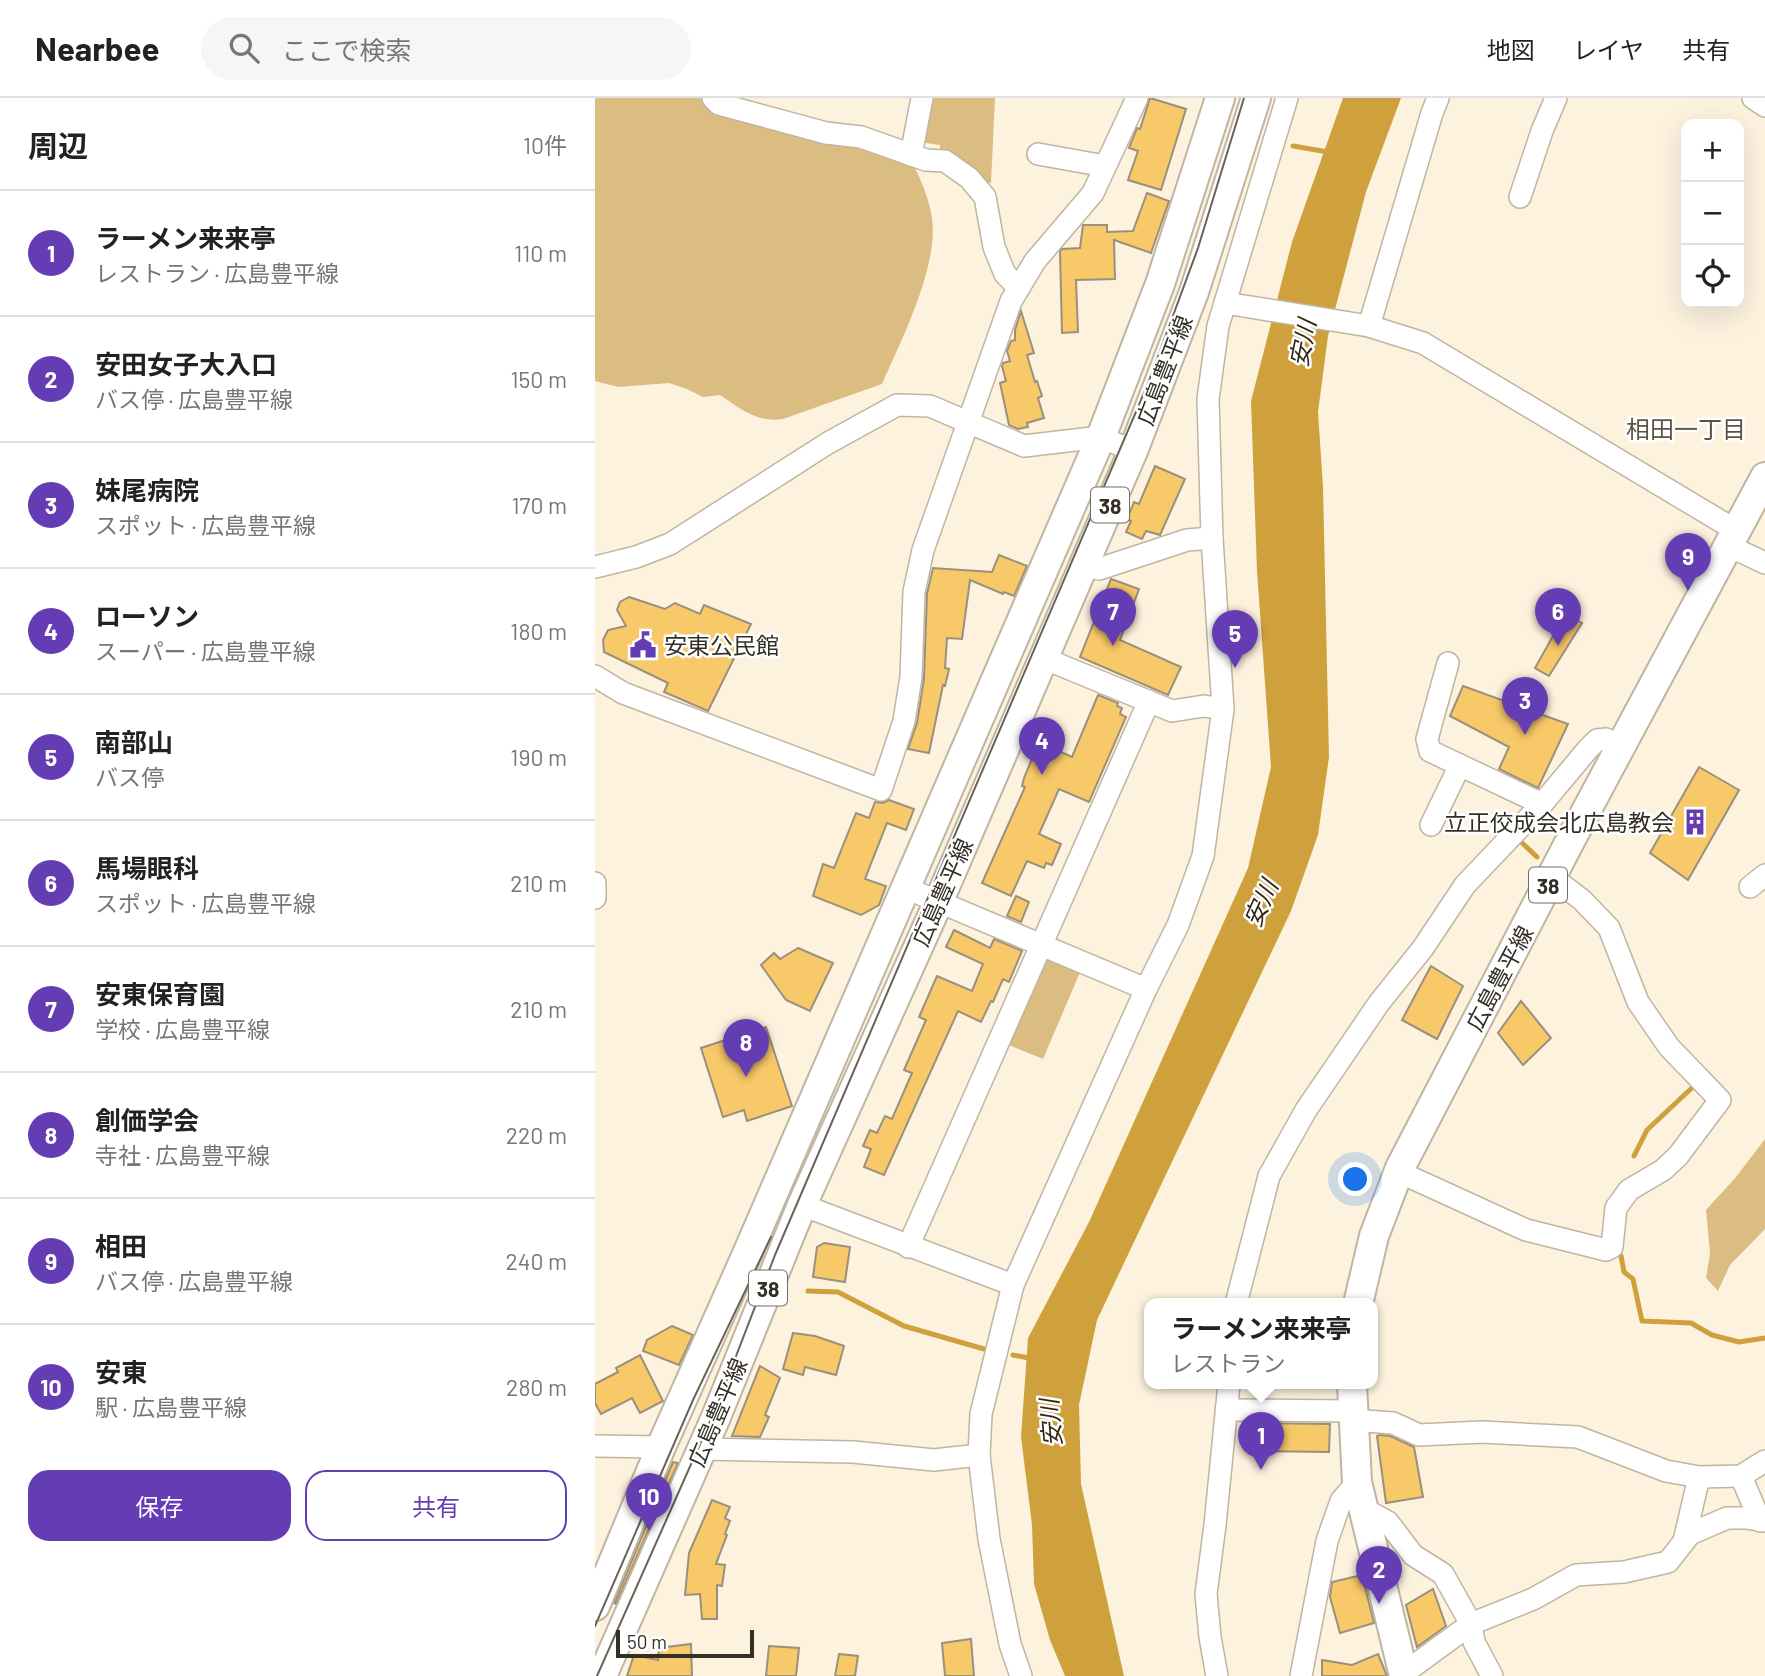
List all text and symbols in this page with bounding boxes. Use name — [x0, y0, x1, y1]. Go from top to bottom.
search box — [201, 17, 691, 80]
text: Nearbee — [35, 28, 159, 68]
icon: search — [225, 29, 263, 67]
text: ここで検索 — [281, 34, 412, 65]
text: 地図 — [1487, 35, 1535, 64]
text: レイヤ — [1573, 35, 1644, 64]
text: 共有 — [1682, 35, 1730, 64]
map controls — [1681, 119, 1744, 308]
button: + — [1681, 119, 1744, 182]
text: 周辺 — [28, 127, 88, 163]
text: 10件 — [523, 131, 567, 159]
button: − — [1681, 182, 1744, 245]
text: ラーメン来来亭 — [95, 222, 276, 253]
text: 1 — [47, 239, 55, 267]
text: 110 m — [514, 239, 567, 267]
button: locate — [1681, 245, 1744, 308]
text: レストラン · 広島豊平線 — [95, 259, 339, 287]
street label: 広島豊平線 — [1130, 311, 1198, 429]
water label: 安川 — [1283, 314, 1321, 369]
text: 安田女子大入口 — [95, 348, 277, 379]
text: 2 — [45, 365, 57, 393]
text: 150 m — [511, 365, 567, 393]
text: バス停 · 広島豊平線 — [95, 385, 293, 413]
district label: 相田一丁目 — [1626, 414, 1746, 443]
text: 妹尾病院 — [95, 474, 199, 505]
road number: 38 — [1091, 488, 1129, 522]
text: 3 — [45, 491, 57, 519]
text: 170 m — [511, 491, 567, 519]
text: スポット · 広島豊平線 — [95, 511, 316, 539]
pin: 9 — [1665, 533, 1711, 591]
pin: 7 — [1090, 588, 1136, 646]
pin: 6 — [1535, 588, 1581, 646]
text: ローソン — [95, 600, 199, 631]
pin: 5 — [1212, 610, 1258, 668]
text: 4 — [44, 617, 58, 645]
text: 180 m — [510, 617, 567, 645]
public building icon: 安東公民館 — [628, 630, 658, 660]
place label: 安東公民館 — [664, 631, 779, 659]
text: スーパー · 広島豊平線 — [95, 637, 316, 665]
pin: 3 — [1502, 677, 1548, 735]
pin: 4 — [1019, 717, 1065, 775]
text: 南部山 — [95, 726, 173, 757]
text: 5 — [45, 743, 57, 771]
text: 190 m — [510, 743, 567, 771]
text: バス停 — [95, 763, 164, 791]
building icon: 立正佼成会北広島教会 — [1680, 807, 1710, 837]
place label: 立正佼成会北広島教会 — [1444, 808, 1674, 836]
street label: 広島豊平線 — [906, 834, 978, 950]
text: 馬場眼科 — [95, 852, 199, 883]
road number: 38 — [1529, 868, 1567, 902]
text: 6 — [45, 869, 57, 897]
text: 210 m — [510, 869, 567, 897]
water label: 安川 — [1237, 872, 1284, 931]
text: スポット · 広島豊平線 — [95, 889, 316, 917]
street label: 広島豊平線 — [1460, 921, 1538, 1035]
text: 安東保育園 — [95, 978, 225, 1009]
text: 7 — [45, 995, 57, 1023]
text: 210 m — [510, 995, 567, 1023]
text: 学校 · 広島豊平線 — [95, 1015, 270, 1043]
pin: 8 — [723, 1019, 769, 1077]
text: 創価学会 — [95, 1104, 199, 1135]
text: 8 — [45, 1121, 57, 1149]
text: 220 m — [506, 1121, 567, 1149]
text: 寺社 · 広島豊平線 — [95, 1141, 270, 1169]
your location — [1338, 1162, 1372, 1196]
text: 相田 — [95, 1230, 147, 1261]
text: 9 — [45, 1247, 57, 1275]
text: 240 m — [505, 1247, 567, 1275]
text: バス停 · 広島豊平線 — [95, 1267, 293, 1295]
road number: 38 — [749, 1270, 787, 1306]
popup — [1144, 1298, 1378, 1389]
text: ラーメン来来亭 — [1171, 1312, 1351, 1343]
text: レストラン — [1171, 1349, 1286, 1377]
street label: 広島豊平線 — [682, 1354, 752, 1470]
text: 安東 — [95, 1356, 147, 1387]
text: 10 — [40, 1373, 62, 1401]
text: 280 m — [506, 1373, 567, 1401]
text: 駅 · 広島豊平線 — [95, 1393, 247, 1421]
water label: 安川 — [1033, 1395, 1067, 1448]
pin: 1 — [1238, 1412, 1284, 1470]
button: 保存 — [28, 1470, 291, 1541]
button: 共有 — [305, 1470, 567, 1541]
pin: 10 — [626, 1473, 672, 1531]
pin: 2 — [1356, 1546, 1402, 1604]
scale bar — [616, 1627, 754, 1659]
text: 50 m — [627, 1630, 667, 1653]

